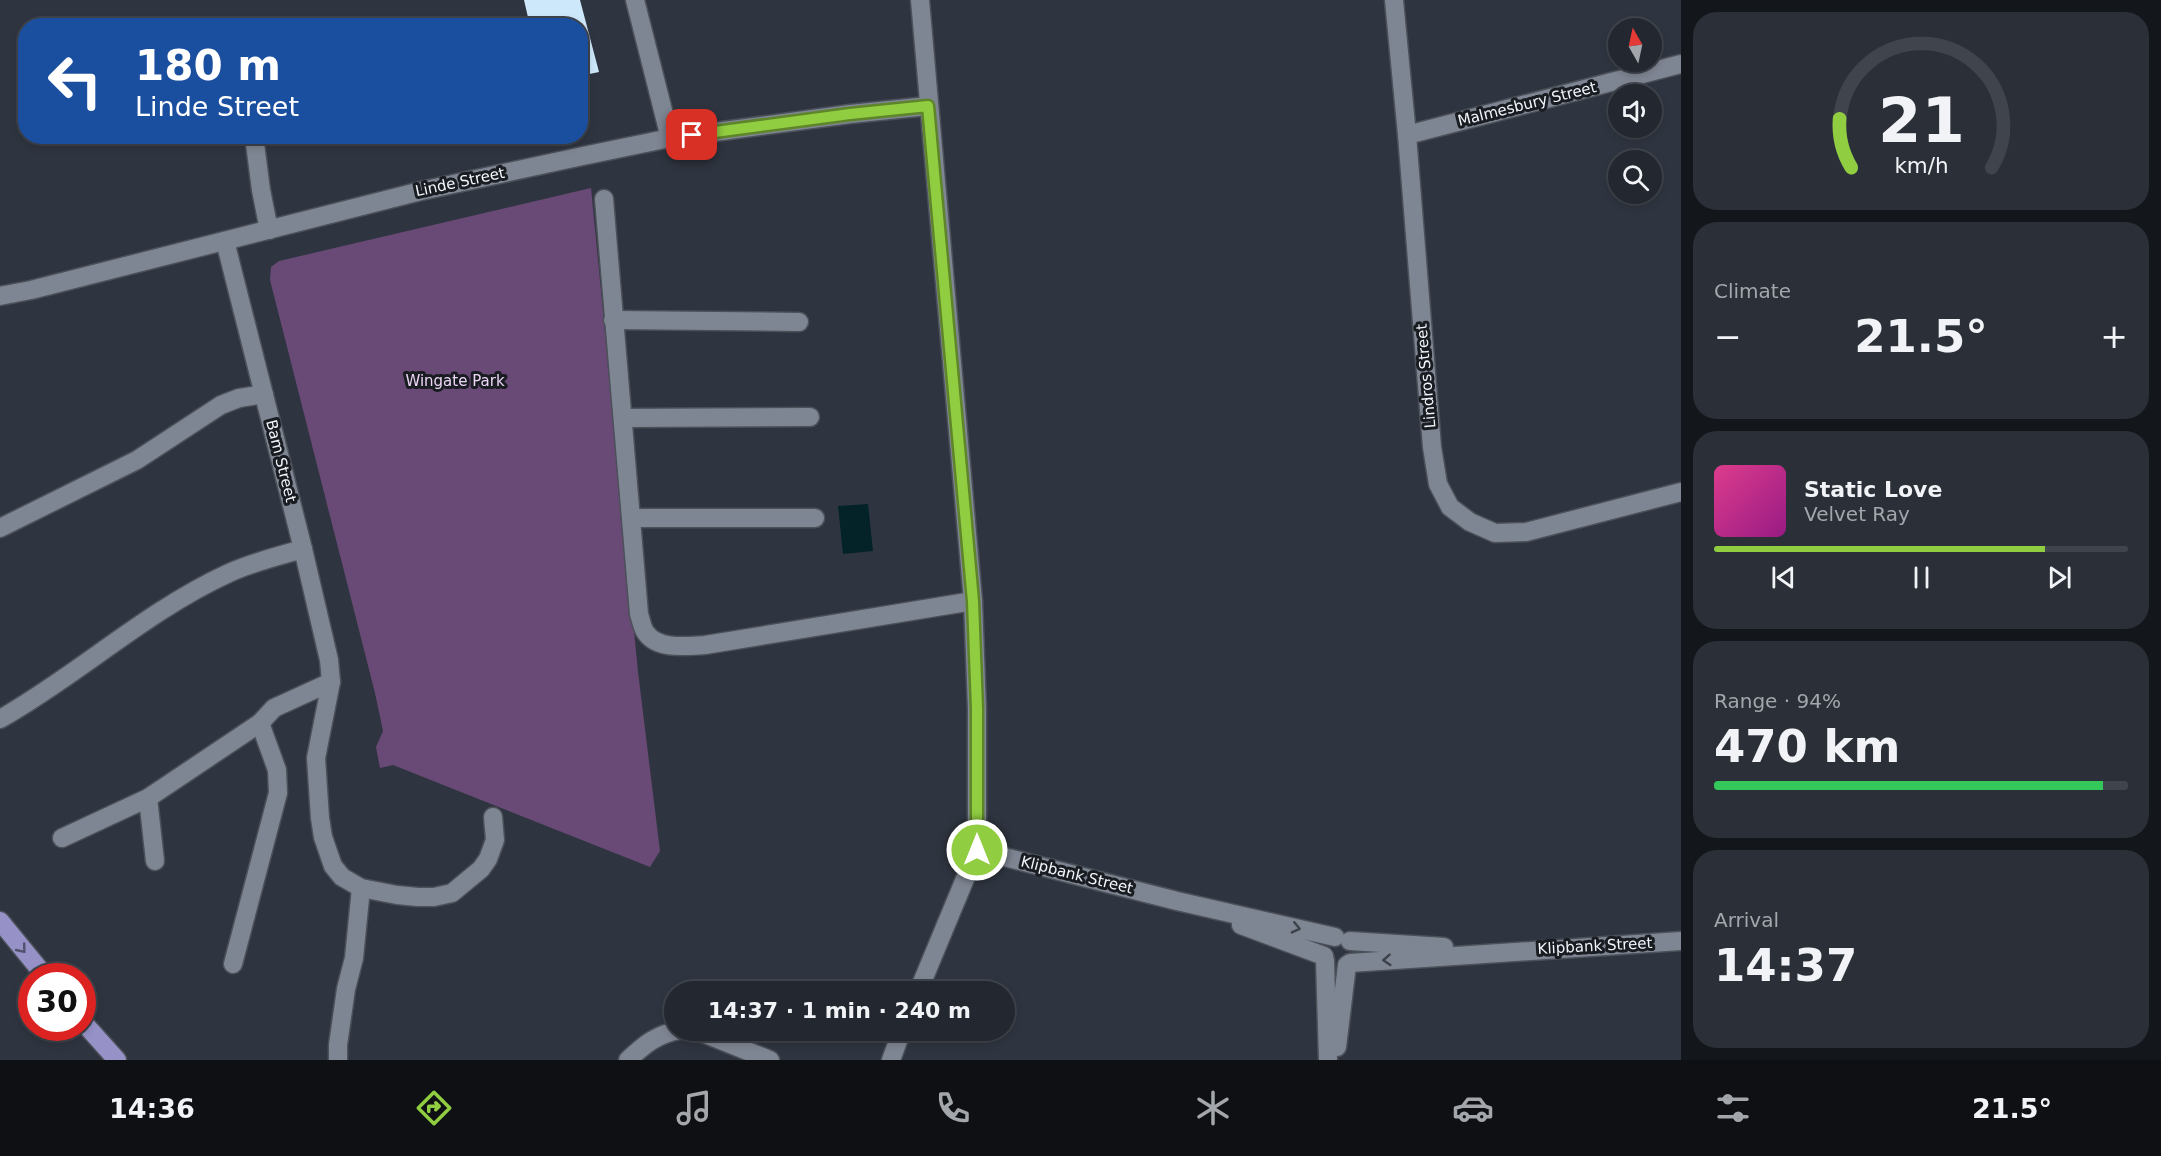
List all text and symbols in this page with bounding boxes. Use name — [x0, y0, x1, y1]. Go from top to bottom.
north arrow — [1608, 18, 1662, 72]
map controls — [1608, 18, 1662, 204]
text: 180 m — [135, 41, 281, 90]
icon: left — [36, 42, 114, 120]
street label: Malmesbury Street — [1456, 78, 1598, 130]
button: sound — [1608, 84, 1662, 138]
text: 21 — [1878, 84, 1964, 157]
text: Linde Street — [135, 91, 299, 122]
pin — [666, 109, 717, 160]
icon: arrive — [675, 118, 708, 151]
button: search — [1608, 150, 1662, 204]
text: km/h — [1894, 153, 1948, 178]
street label: Linde Street — [414, 164, 507, 200]
text: Climate — [1714, 279, 1791, 303]
text: 21.5° — [1854, 310, 1988, 363]
text: − — [1714, 317, 1742, 356]
text: + — [2100, 317, 2128, 356]
street label: Lindros Street — [1412, 323, 1440, 429]
park label: Wingate Park — [405, 372, 505, 390]
street label: Bam Street — [262, 418, 300, 504]
text: Static Love — [1804, 477, 1942, 502]
text: Velvet Ray — [1804, 502, 1910, 526]
icon: previous — [1767, 561, 1800, 594]
icon: pause — [1905, 561, 1938, 594]
icon: next — [2043, 561, 2076, 594]
text: Range · 94% — [1714, 689, 1841, 713]
text: 470 km — [1714, 720, 1900, 773]
position arrow — [945, 818, 1009, 882]
street label: Klipbank Street — [1019, 852, 1135, 898]
text: Arrival — [1714, 908, 1779, 932]
one-way arrow — [1291, 921, 1301, 934]
street label: Klipbank Street — [1537, 934, 1653, 958]
text: 14:37 — [1714, 939, 1857, 992]
one-way arrow — [15, 942, 26, 953]
one-way arrow — [1383, 954, 1392, 967]
speed limit sign: 30 — [18, 963, 96, 1041]
text: 14:37 · 1 min · 240 m — [708, 998, 971, 1023]
icon: directions — [413, 1087, 455, 1129]
icon: music — [673, 1087, 715, 1129]
icon: phone — [932, 1087, 974, 1129]
icon: climate — [1192, 1087, 1234, 1129]
icon: car — [1452, 1087, 1494, 1129]
icon: filters — [1712, 1087, 1754, 1129]
text: 14:36 — [109, 1093, 195, 1124]
text: 21.5° — [1972, 1093, 2052, 1124]

